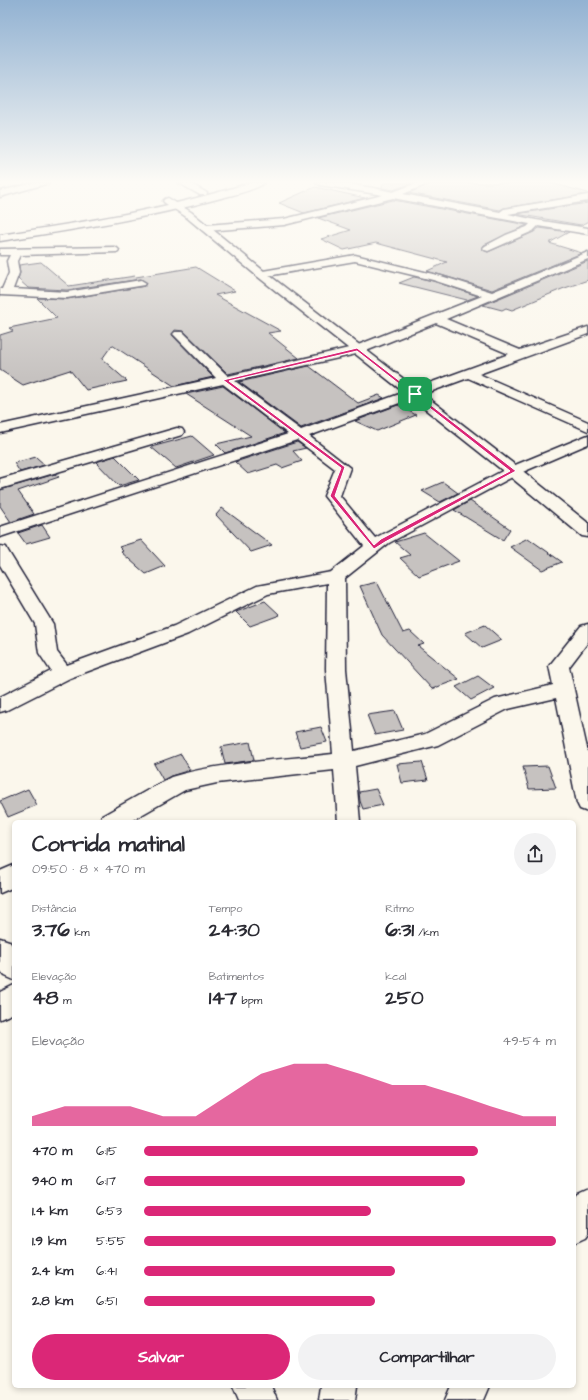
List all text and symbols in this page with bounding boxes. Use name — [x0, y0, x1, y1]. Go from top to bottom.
pin — [398, 377, 432, 411]
icon: arrive — [404, 383, 426, 405]
text: Corrida matinal — [32, 829, 185, 860]
button: share — [514, 833, 556, 875]
text: 09:50 · 8 × 470 m — [32, 860, 145, 878]
text: Distância — [32, 901, 76, 916]
text: Tempo — [209, 901, 242, 916]
text: Ritmo — [385, 901, 414, 916]
text: 3.76 — [32, 916, 70, 944]
text: 24:30 — [209, 916, 260, 944]
text: 6:31 — [385, 916, 414, 944]
text: km — [70, 925, 90, 940]
text: /km — [414, 925, 439, 940]
text: Elevação — [32, 969, 76, 984]
text: Batimentos — [209, 969, 264, 984]
text: kcal — [385, 969, 406, 984]
text: 48 — [32, 984, 59, 1012]
text: 147 — [209, 984, 237, 1012]
text: 250 — [385, 984, 424, 1012]
text: m — [59, 993, 72, 1008]
text: bpm — [237, 993, 262, 1008]
text: Elevação — [32, 1032, 84, 1050]
text: 49–54 m — [502, 1032, 556, 1050]
text: 470 m — [32, 1142, 72, 1160]
text: 6:15 — [96, 1142, 117, 1160]
text: 940 m — [32, 1172, 72, 1190]
text: 6:17 — [96, 1172, 116, 1190]
text: 1.4 km — [32, 1202, 68, 1220]
text: 6:53 — [96, 1202, 122, 1220]
text: 1.9 km — [32, 1232, 66, 1250]
text: 5:55 — [96, 1232, 126, 1250]
text: 2.4 km — [32, 1262, 73, 1280]
text: 6:41 — [96, 1262, 117, 1280]
text: 2.8 km — [32, 1292, 73, 1310]
text: 6:51 — [96, 1292, 117, 1310]
button: Salvar — [32, 1334, 290, 1380]
button: Compartilhar — [298, 1334, 556, 1380]

